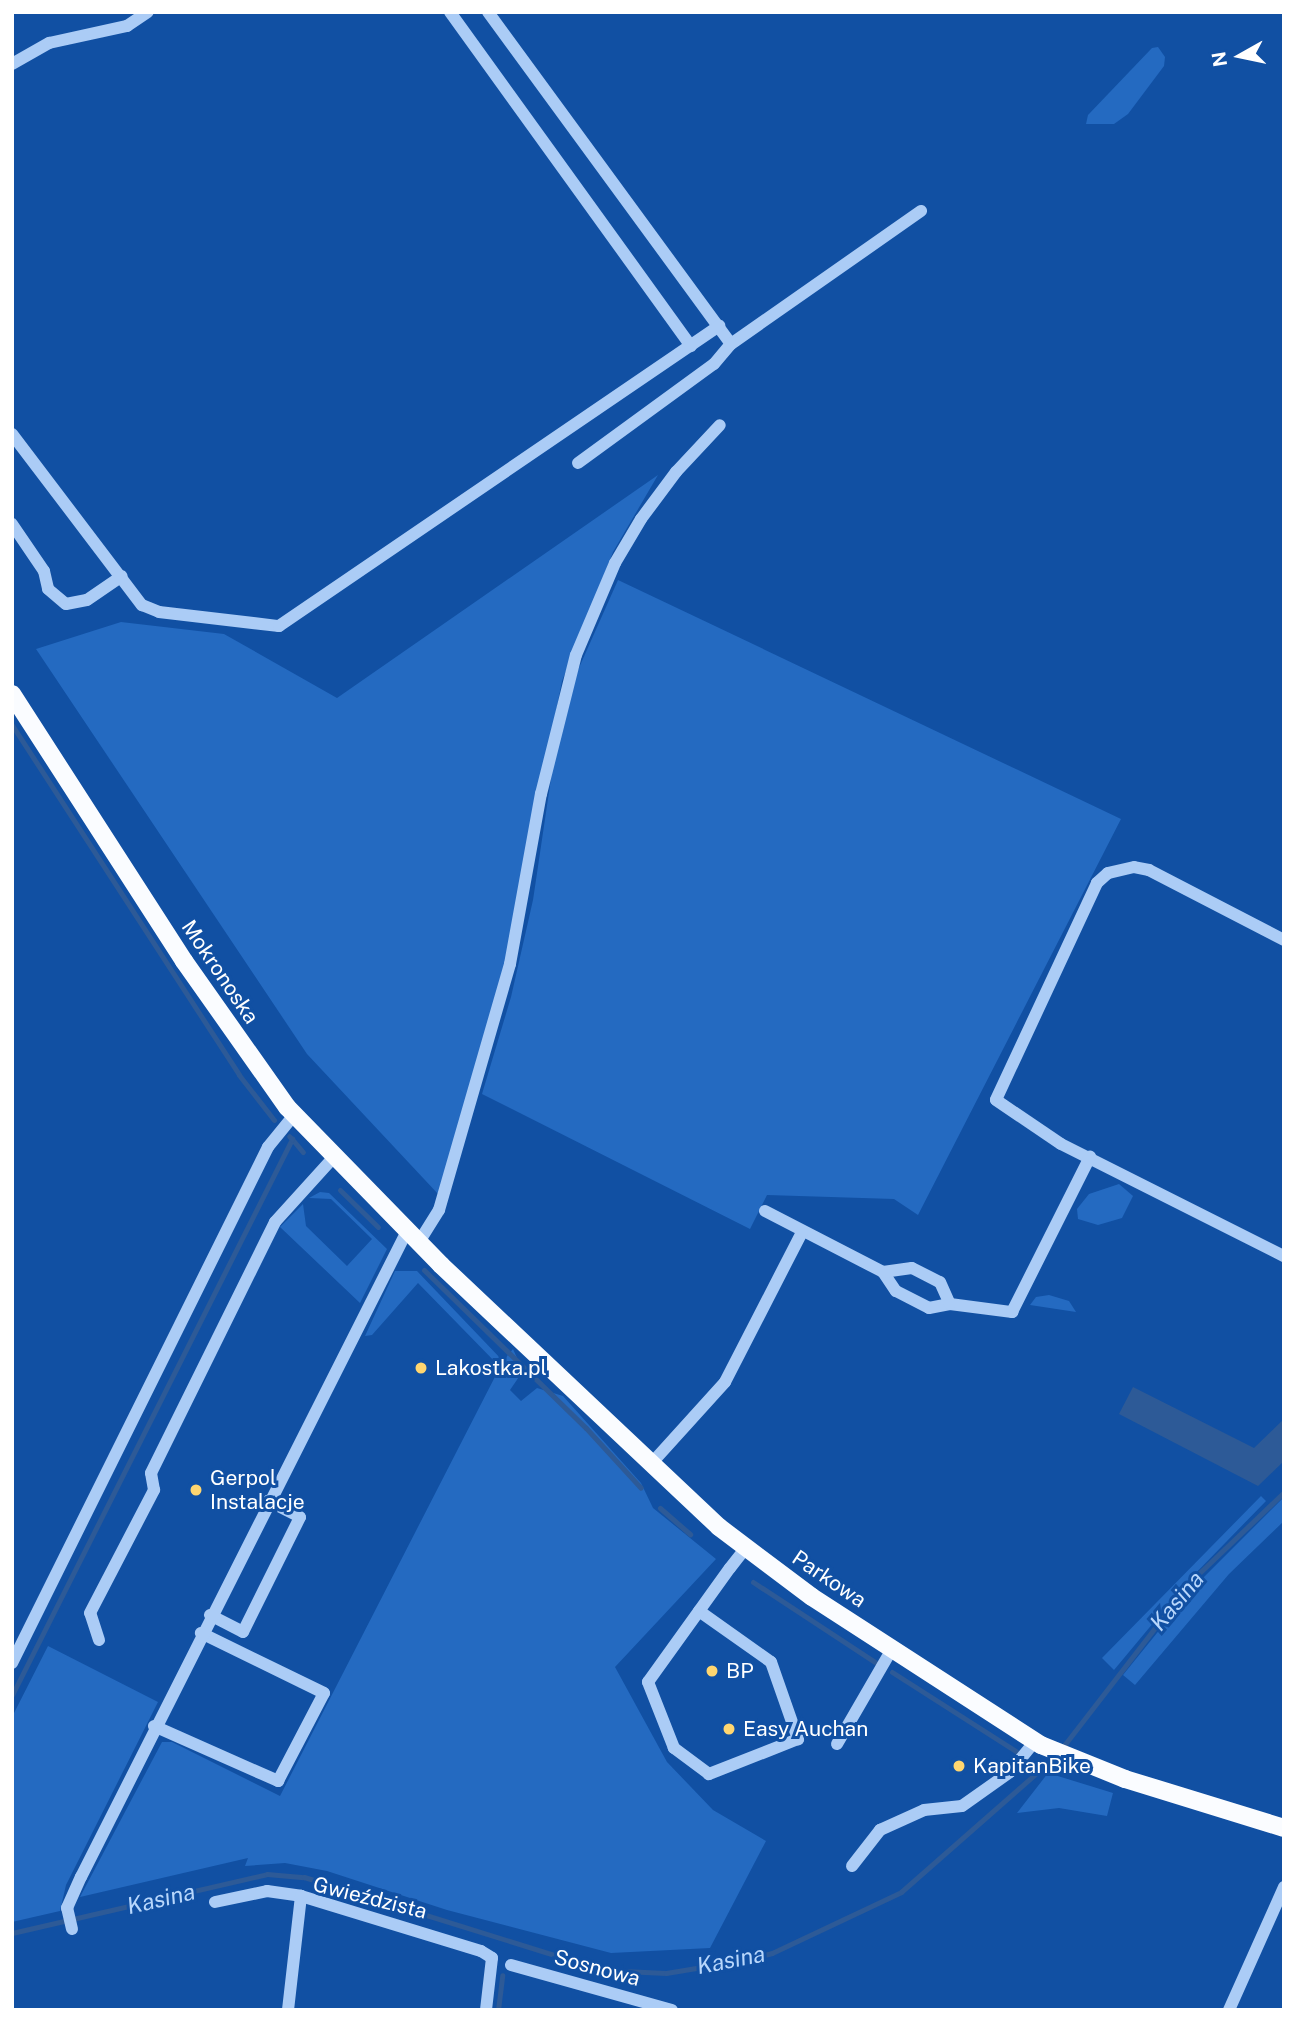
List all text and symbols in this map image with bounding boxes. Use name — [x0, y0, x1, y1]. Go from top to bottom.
north arrow — [1205, 21, 1275, 91]
text: N — [1207, 50, 1231, 68]
street label: Mokronoska — [176, 915, 264, 1029]
place label: Lakostka.pl — [435, 1355, 547, 1381]
marker: Lakostka.pl — [413, 1360, 429, 1376]
place label: Gerpol Instalacje — [210, 1465, 305, 1515]
marker: Gerpol Instalacje — [188, 1482, 204, 1498]
street label: Parkowa — [787, 1545, 871, 1613]
water label: Kasina — [1144, 1566, 1210, 1636]
place label: BP — [726, 1658, 754, 1684]
marker: BP — [704, 1663, 720, 1679]
place label: Easy Auchan — [743, 1716, 868, 1742]
marker: Easy Auchan — [721, 1721, 737, 1737]
place label: KapitanBike — [973, 1753, 1091, 1779]
marker: KapitanBike — [951, 1758, 967, 1774]
street label: Gwieździsta — [310, 1872, 430, 1924]
water label: Kasina — [124, 1878, 198, 1920]
water label: Kasina — [694, 1940, 768, 1980]
street label: Sosnowa — [551, 1944, 643, 1992]

